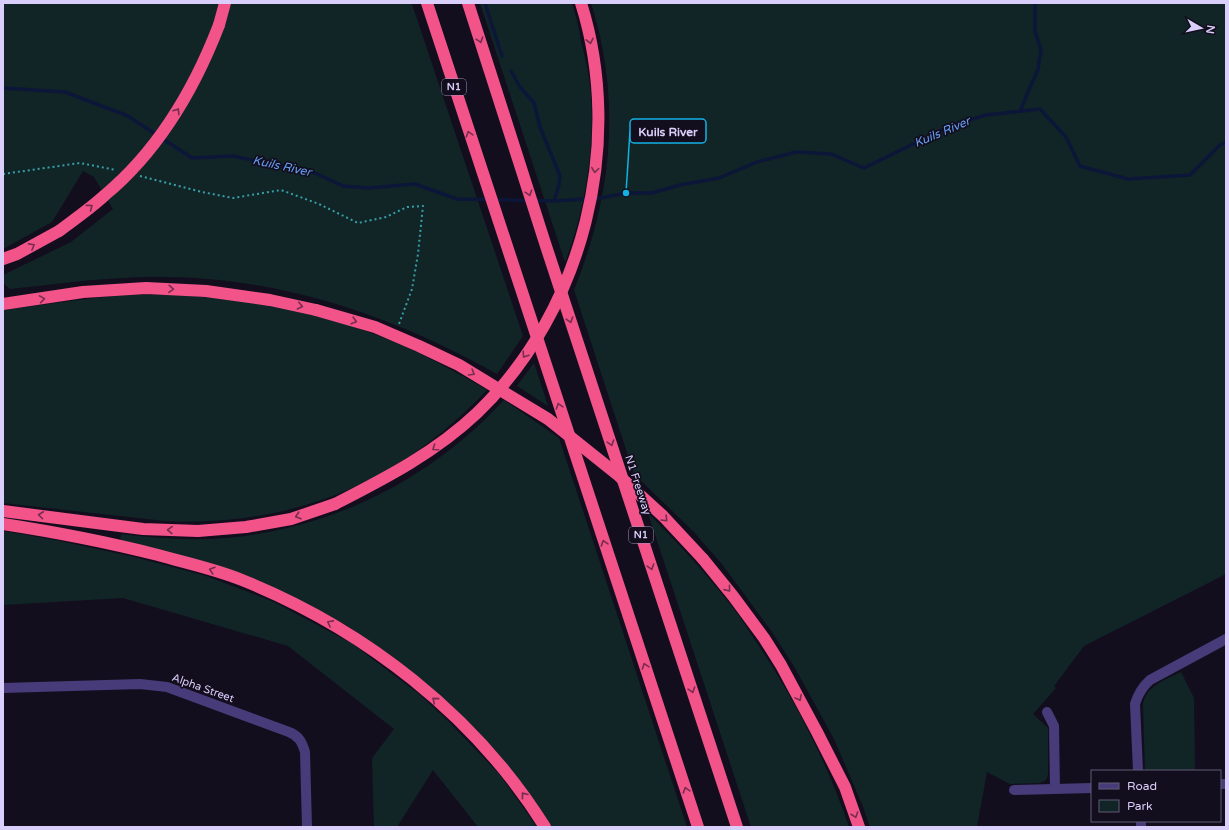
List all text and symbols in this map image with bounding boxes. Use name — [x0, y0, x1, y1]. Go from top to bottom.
north arrow — [1181, 8, 1221, 48]
text: N — [1203, 24, 1217, 35]
one-way arrow — [475, 36, 483, 43]
one-way arrow — [586, 38, 594, 44]
road number: N1 — [442, 79, 466, 95]
one-way arrow — [173, 108, 180, 115]
water label: Kuils River — [912, 113, 973, 150]
callout: Kuils River — [630, 119, 706, 143]
text: Kuils River — [638, 125, 698, 139]
one-way arrow — [465, 131, 474, 138]
water label: Kuils River — [251, 153, 314, 179]
one-way arrow — [590, 167, 599, 173]
one-way arrow — [524, 190, 533, 197]
one-way arrow — [86, 205, 93, 212]
one-way arrow — [27, 243, 35, 251]
one-way arrow — [168, 285, 174, 294]
one-way arrow — [39, 295, 45, 303]
one-way arrow — [296, 302, 303, 310]
one-way arrow — [350, 316, 357, 325]
one-way arrow — [565, 316, 574, 323]
one-way arrow — [522, 351, 530, 358]
one-way arrow — [468, 369, 475, 376]
one-way arrow — [556, 403, 564, 410]
one-way arrow — [606, 440, 615, 447]
one-way arrow — [432, 443, 439, 451]
street label: N1 Freeway — [622, 453, 654, 517]
one-way arrow — [38, 511, 44, 520]
one-way arrow — [295, 512, 302, 520]
one-way arrow — [660, 514, 668, 522]
one-way arrow — [167, 525, 173, 534]
road number: N1 — [629, 527, 653, 543]
one-way arrow — [601, 540, 609, 547]
one-way arrow — [647, 563, 655, 570]
one-way arrow — [209, 566, 216, 575]
one-way arrow — [723, 585, 730, 592]
one-way arrow — [327, 621, 335, 628]
one-way arrow — [641, 663, 650, 670]
street label: Alpha Street — [170, 671, 236, 705]
one-way arrow — [687, 687, 696, 694]
one-way arrow — [794, 694, 801, 701]
one-way arrow — [433, 697, 440, 704]
legend — [1091, 770, 1221, 822]
text: Road — [1127, 779, 1157, 793]
one-way arrow — [682, 787, 690, 794]
one-way arrow — [521, 792, 528, 799]
text: Park — [1127, 799, 1153, 813]
one-way arrow — [850, 811, 858, 818]

